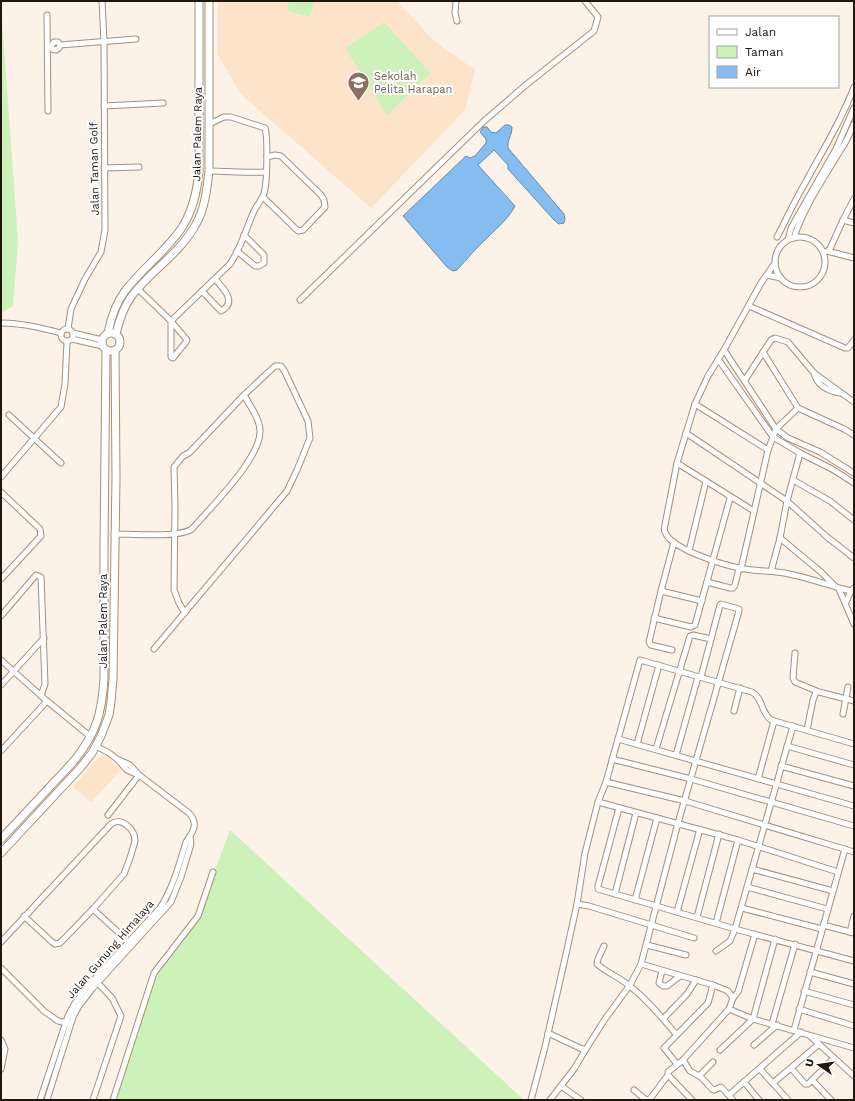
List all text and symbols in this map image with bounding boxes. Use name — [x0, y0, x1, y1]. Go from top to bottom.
legend — [709, 16, 839, 88]
text: Jalan — [745, 25, 776, 39]
text: Taman — [745, 45, 783, 59]
text: Air — [745, 65, 761, 79]
school or university icon: Sekolah Pelita Harapan — [346, 69, 372, 102]
place label: Sekolah Pelita Harapan — [374, 70, 452, 96]
street label: Jalan Palem Raya — [190, 87, 205, 181]
street label: Jalan Taman Golf — [87, 122, 102, 216]
street label: Jalan Palem Raya — [97, 574, 110, 668]
street label: Jalan Gunung Himalaya — [64, 898, 157, 1001]
north arrow — [799, 1045, 839, 1085]
text: U — [803, 1057, 817, 1068]

